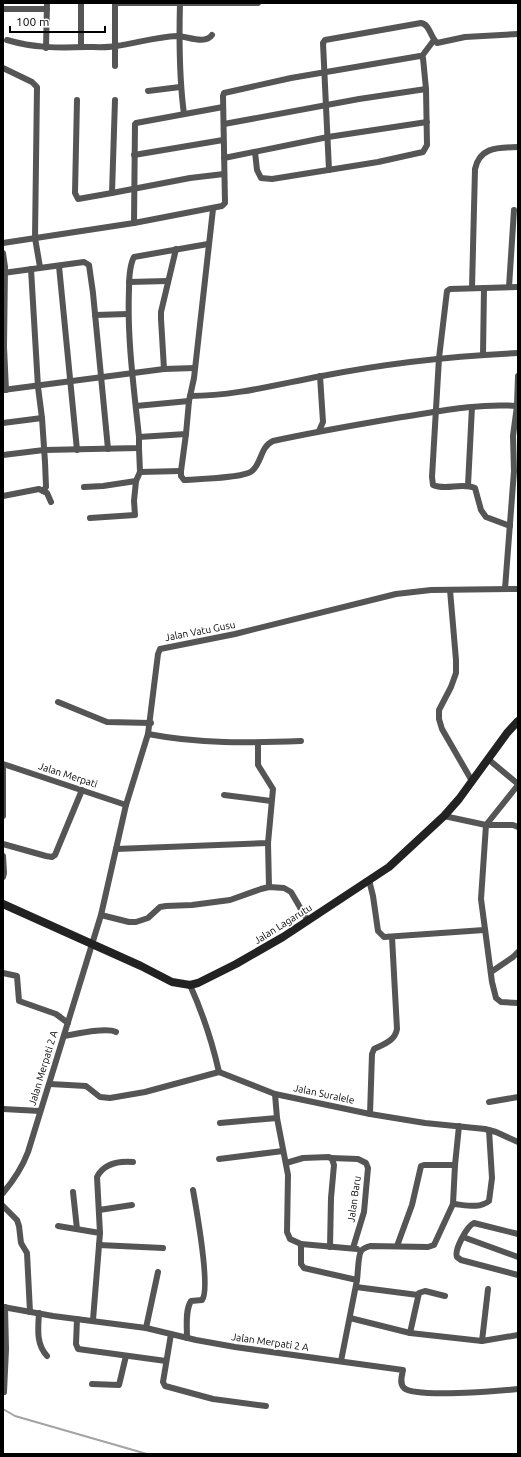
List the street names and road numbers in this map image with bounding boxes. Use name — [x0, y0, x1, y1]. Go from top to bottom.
street label: Jalan Vatu Gusu — [164, 619, 236, 643]
street label: Jalan Merpati — [37, 760, 99, 790]
street label: Jalan Lagarutu — [252, 902, 314, 946]
street label: Jalan Merpati 2 A — [26, 1029, 60, 1107]
street label: Jalan Suralele — [293, 1082, 355, 1106]
street label: Jalan Baru — [345, 1175, 363, 1223]
street label: Jalan Merpati 2 A — [231, 1331, 310, 1353]

